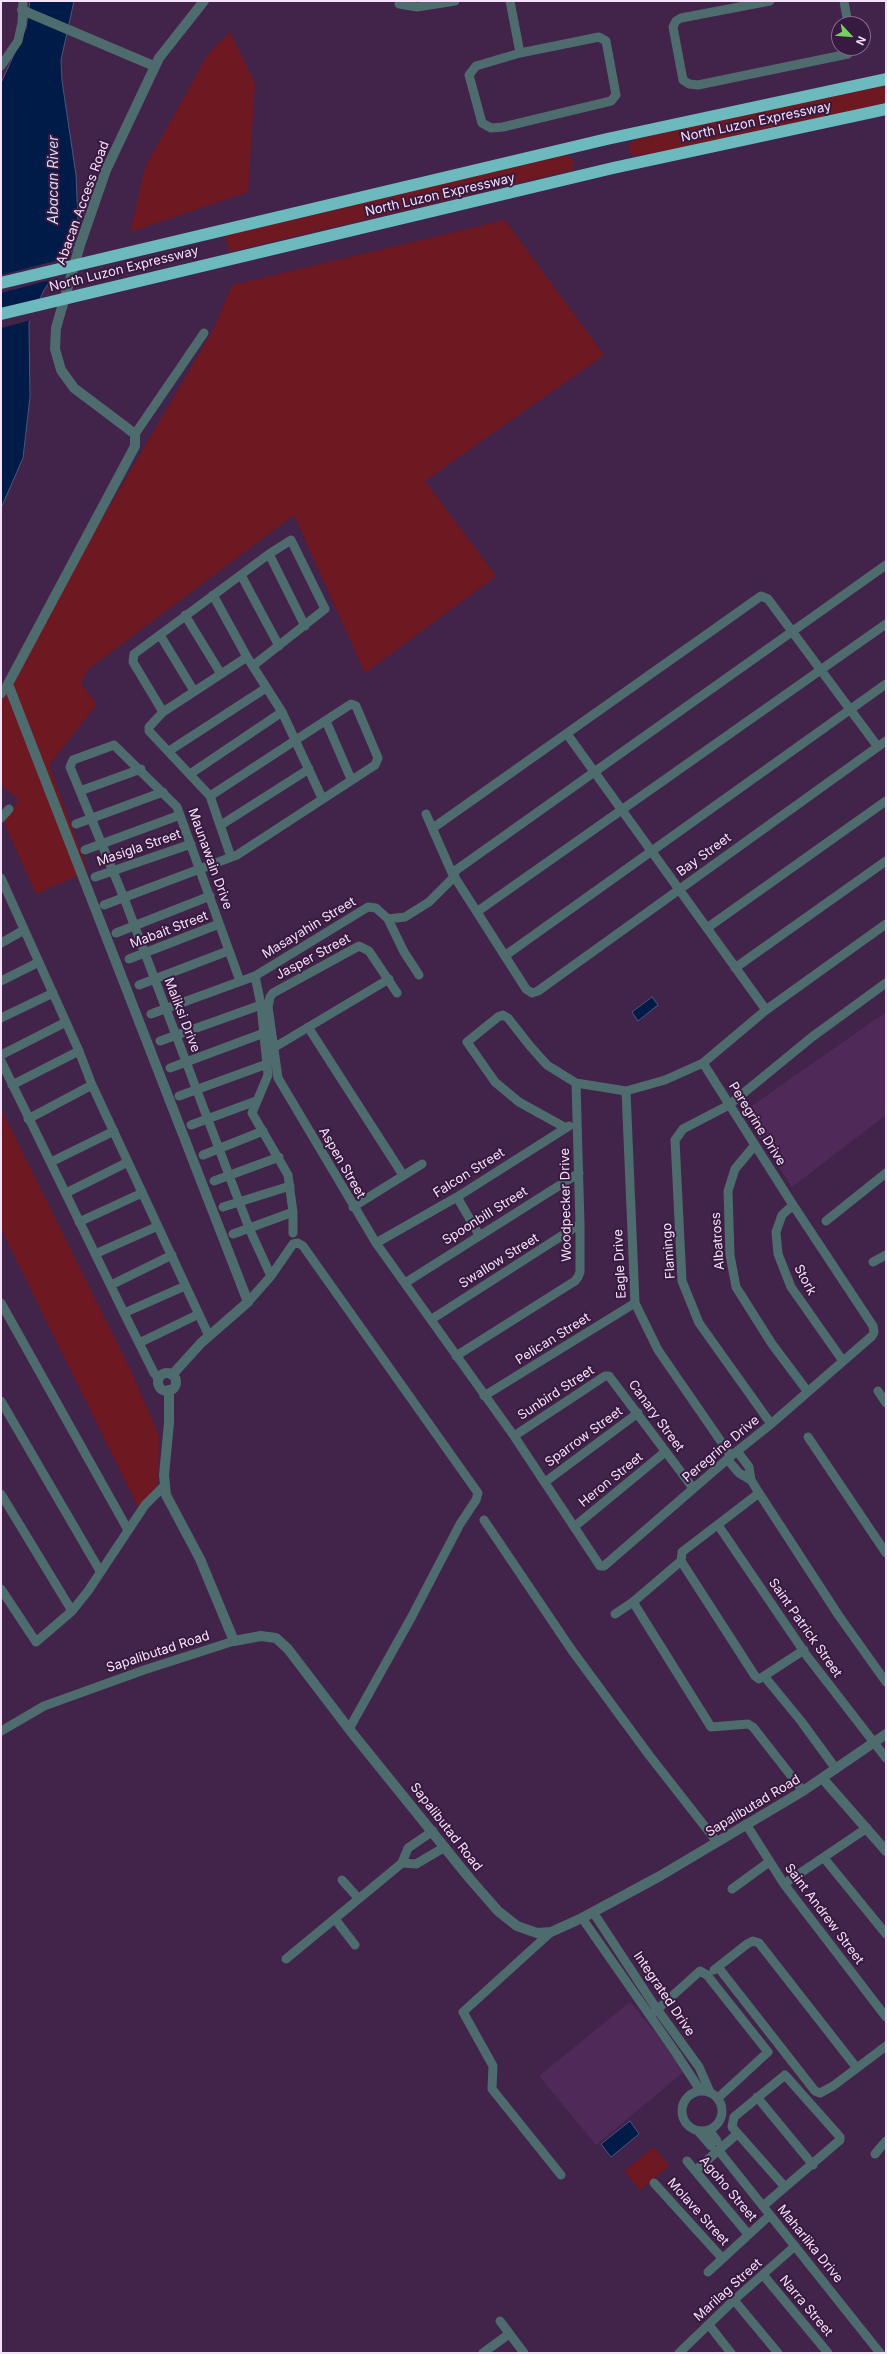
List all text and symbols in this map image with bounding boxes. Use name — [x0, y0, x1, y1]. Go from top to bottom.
north arrow — [831, 16, 871, 56]
text: N — [853, 34, 869, 48]
street label: North Luzon Expressway — [679, 98, 833, 146]
water label: Abacan River — [46, 136, 62, 224]
street label: Abacan Access Road — [53, 139, 113, 267]
street label: North Luzon Expressway — [364, 170, 516, 220]
street label: North Luzon Expressway — [48, 243, 200, 295]
street label: Maunawain Drive — [184, 806, 236, 912]
street label: Masigla Street — [95, 826, 183, 870]
street label: Bay Street — [674, 830, 734, 880]
street label: Masayahin Street — [259, 894, 359, 962]
street label: Mabait Street — [128, 908, 210, 952]
street label: Jasper Street — [273, 931, 353, 983]
street label: Maliksi Drive — [161, 976, 203, 1054]
street label: Peregrine Drive — [725, 1079, 789, 1169]
street label: Aspen Street — [315, 1125, 369, 1201]
street label: Falcon Street — [431, 1145, 507, 1201]
street label: Woodpecker Drive — [557, 1148, 575, 1262]
street label: Spoonbill Street — [440, 1184, 530, 1248]
street label: Albatross — [708, 1212, 728, 1270]
street label: Flamingo — [659, 1222, 679, 1280]
street label: Eagle Drive — [610, 1229, 630, 1299]
street label: Swallow Street — [456, 1230, 542, 1292]
street label: Stork — [790, 1262, 820, 1298]
street label: Pelican Street — [513, 1310, 593, 1368]
street label: Sunbird Street — [515, 1363, 597, 1423]
street label: Canary Street — [625, 1377, 687, 1455]
street label: Sparrow Street — [542, 1404, 626, 1470]
street label: Peregrine Drive — [679, 1412, 763, 1486]
street label: Heron Street — [576, 1449, 646, 1511]
street label: Saint Patrick Street — [765, 1575, 845, 1681]
street label: Sapalibutad Road — [104, 1628, 212, 1676]
street label: Sapalibutad Road — [703, 1772, 803, 1840]
street label: Sapalibutad Road — [407, 1780, 485, 1874]
street label: Saint Andrew Street — [781, 1861, 867, 1967]
street label: Integrated Drive — [630, 1949, 698, 2039]
street label: Agoho Street — [696, 2153, 760, 2225]
street label: Molave Street — [664, 2175, 732, 2249]
street label: Maharlika Drive — [774, 2202, 846, 2286]
street label: Marilag Street — [691, 2255, 765, 2325]
street label: Narra Street — [776, 2272, 836, 2340]

